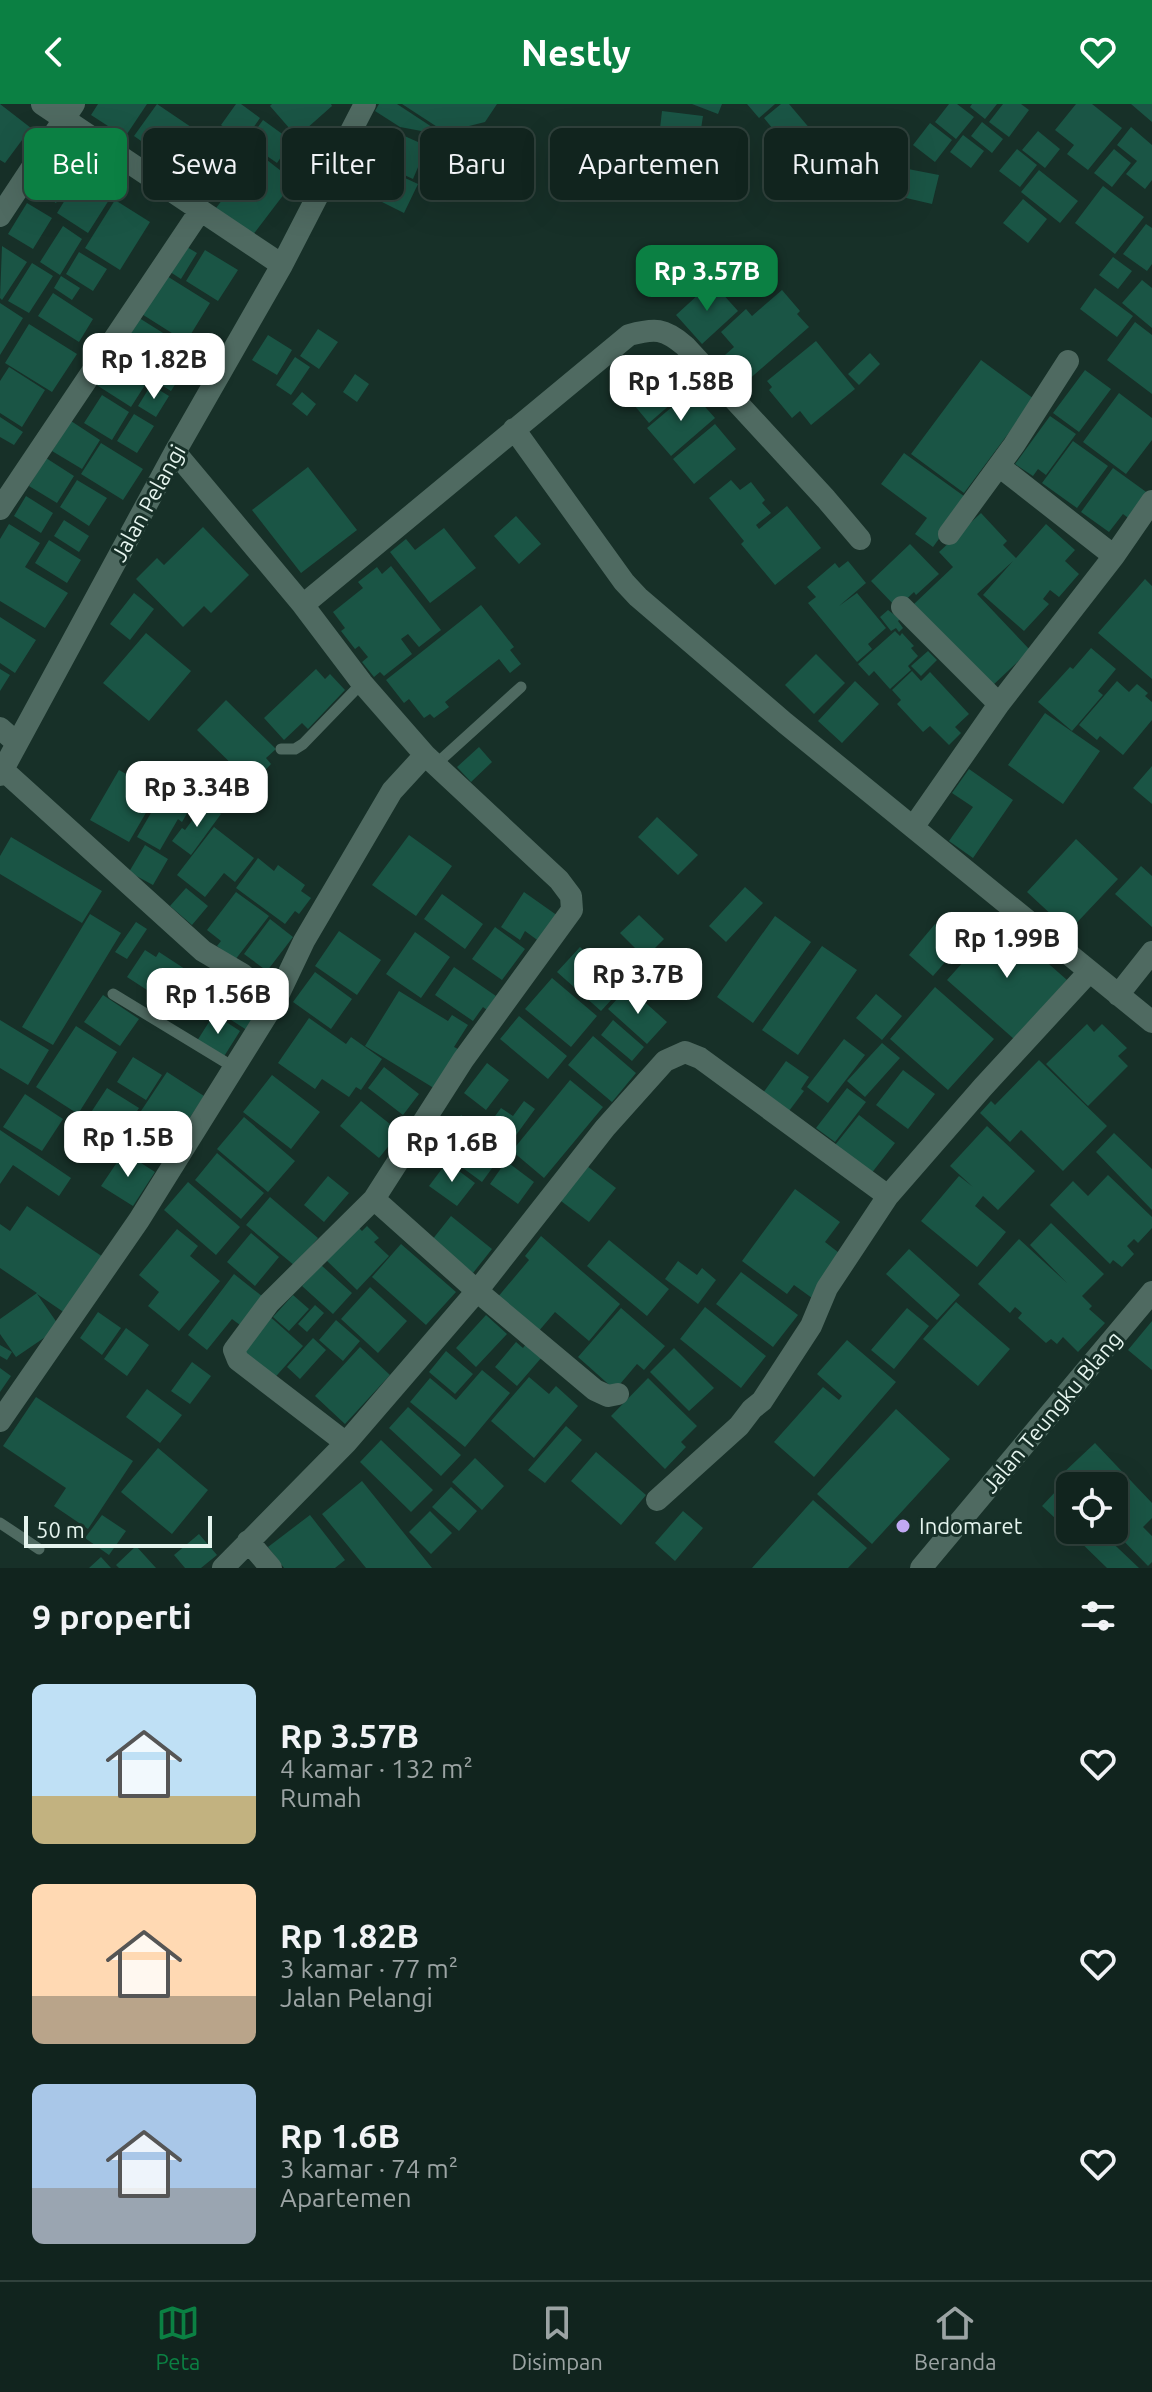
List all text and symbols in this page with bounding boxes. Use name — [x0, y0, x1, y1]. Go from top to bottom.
icon: back — [32, 30, 76, 74]
icon: heart — [1076, 30, 1120, 74]
text: Nestly — [521, 32, 631, 73]
chip: Beli — [24, 128, 127, 200]
chip: Sewa — [143, 128, 266, 200]
chip: Filter — [282, 128, 404, 200]
chip: Baru — [420, 128, 534, 200]
chip: Apartemen — [550, 128, 748, 200]
chip: Rumah — [764, 128, 908, 200]
pin: Rp 3.57B — [624, 245, 790, 313]
text: Rp 3.57B — [654, 256, 760, 285]
pin: Rp 1.82B — [71, 333, 237, 401]
text: Rp 1.82B — [101, 344, 207, 373]
pin: Rp 1.58B — [598, 355, 764, 423]
text: Rp 1.58B — [628, 366, 734, 395]
street label: Jalan Pelangi — [105, 440, 190, 565]
pin: Rp 3.34B — [114, 761, 280, 829]
text: Rp 3.34B — [144, 772, 250, 801]
pin: Rp 1.99B — [924, 912, 1090, 980]
text: Rp 1.99B — [954, 923, 1060, 952]
pin: Rp 3.7B — [564, 948, 712, 1016]
text: Rp 3.7B — [592, 959, 684, 988]
pin: Rp 1.56B — [135, 968, 301, 1036]
text: Rp 1.56B — [165, 979, 271, 1008]
pin: Rp 1.5B — [54, 1111, 202, 1179]
pin: Rp 1.6B — [378, 1116, 526, 1184]
text: Rp 1.5B — [82, 1122, 174, 1151]
text: Rp 1.6B — [406, 1127, 498, 1156]
street label: Jalan Teungku Blang — [977, 1326, 1126, 1497]
map controls — [1056, 1472, 1128, 1544]
button: locate — [1056, 1472, 1128, 1544]
scale bar — [24, 1512, 212, 1548]
place label: Indomaret — [919, 1513, 1023, 1538]
text: 50 m — [36, 1517, 85, 1542]
marker: Indomaret — [894, 1517, 912, 1535]
icon: filters — [1076, 1594, 1120, 1638]
text: 9 properti — [32, 1597, 192, 1635]
icon: home — [96, 1716, 192, 1812]
text: Rp 3.57B — [280, 1716, 419, 1754]
icon: heart — [1076, 1742, 1120, 1786]
text: 4 kamar · 132 m² — [280, 1754, 473, 1783]
text: Rumah — [280, 1783, 362, 1812]
icon: home — [96, 1916, 192, 2012]
text: Rp 1.82B — [280, 1916, 419, 1954]
icon: heart — [1076, 1942, 1120, 1986]
text: 3 kamar · 77 m² — [280, 1954, 458, 1983]
text: Jalan Pelangi — [280, 1983, 433, 2012]
icon: home — [96, 2116, 192, 2212]
text: Rp 1.6B — [280, 2116, 400, 2154]
icon: heart — [1076, 2142, 1120, 2186]
text: 3 kamar · 74 m² — [280, 2154, 458, 2183]
text: Apartemen — [280, 2183, 411, 2212]
tab: Peta — [156, 2301, 200, 2374]
tab: Disimpan — [511, 2301, 603, 2374]
tab: Beranda — [914, 2301, 996, 2374]

